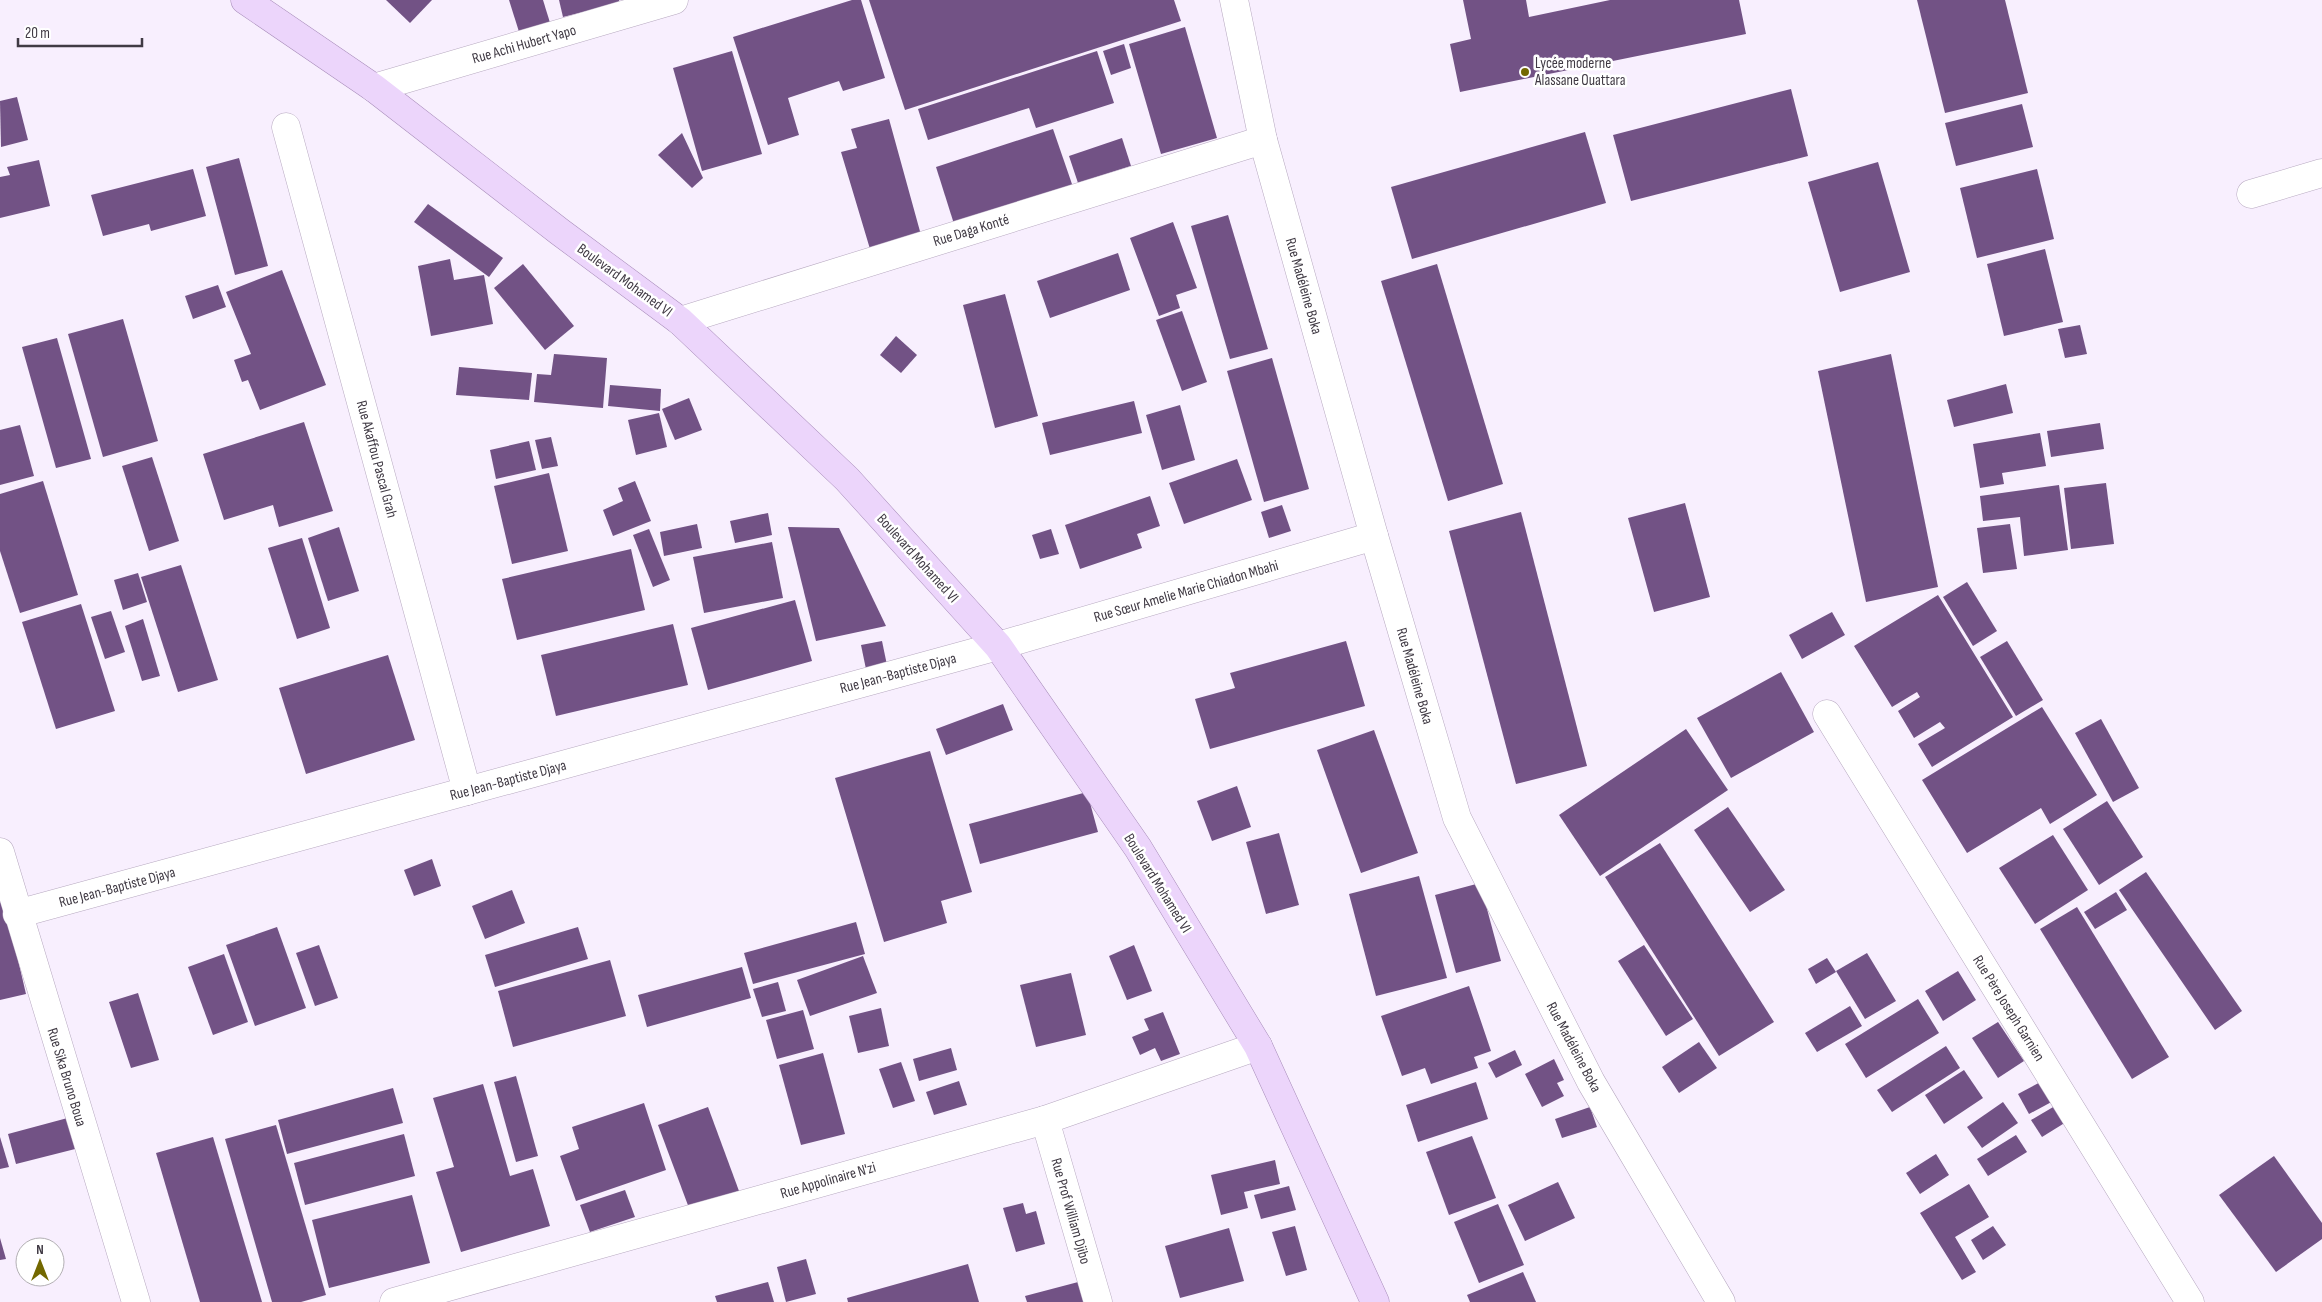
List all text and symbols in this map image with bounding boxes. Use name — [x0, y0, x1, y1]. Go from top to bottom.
scale bar — [18, 15, 141, 47]
street label: Rue Achi Hubert Yapo — [470, 21, 578, 68]
text: 20 m — [25, 24, 50, 43]
place label: Lycée moderne Alassane Ouattara — [1534, 54, 1626, 90]
marker: Lycée moderne Alassane Ouattara — [1519, 66, 1531, 78]
street label: Rue Daga Konté — [931, 210, 1011, 251]
street label: Rue Madéleine Boka — [1281, 236, 1326, 337]
street label: Boulevard Mohamed VI — [573, 239, 676, 321]
street label: Rue Akaffou Pascal Grah — [352, 398, 401, 520]
street label: Boulevard Mohamed VI — [873, 510, 963, 607]
street label: Rue Sœur Amelie Marie Chiadon Mbahi — [1092, 556, 1281, 627]
street label: Rue Madéleine Boka — [1392, 626, 1437, 727]
street label: Rue Jean-Baptiste Djaya — [838, 649, 959, 698]
street label: Rue Jean-Baptiste Djaya — [448, 756, 569, 805]
street label: Boulevard Mohamed VI — [1119, 830, 1196, 936]
street label: Rue Jean-Baptiste Djaya — [57, 863, 178, 912]
street label: Rue Père Joseph Garnien — [1968, 952, 2049, 1065]
street label: Rue Madéleine Boka — [1542, 999, 1605, 1096]
street label: Rue Sika Bruno Boua — [43, 1026, 91, 1129]
street label: Rue Prof William Djibo — [1046, 1156, 1095, 1266]
street label: Rue Appolinaire N'zi — [778, 1158, 878, 1203]
north arrow — [15, 1237, 65, 1287]
text: N — [36, 1241, 44, 1258]

